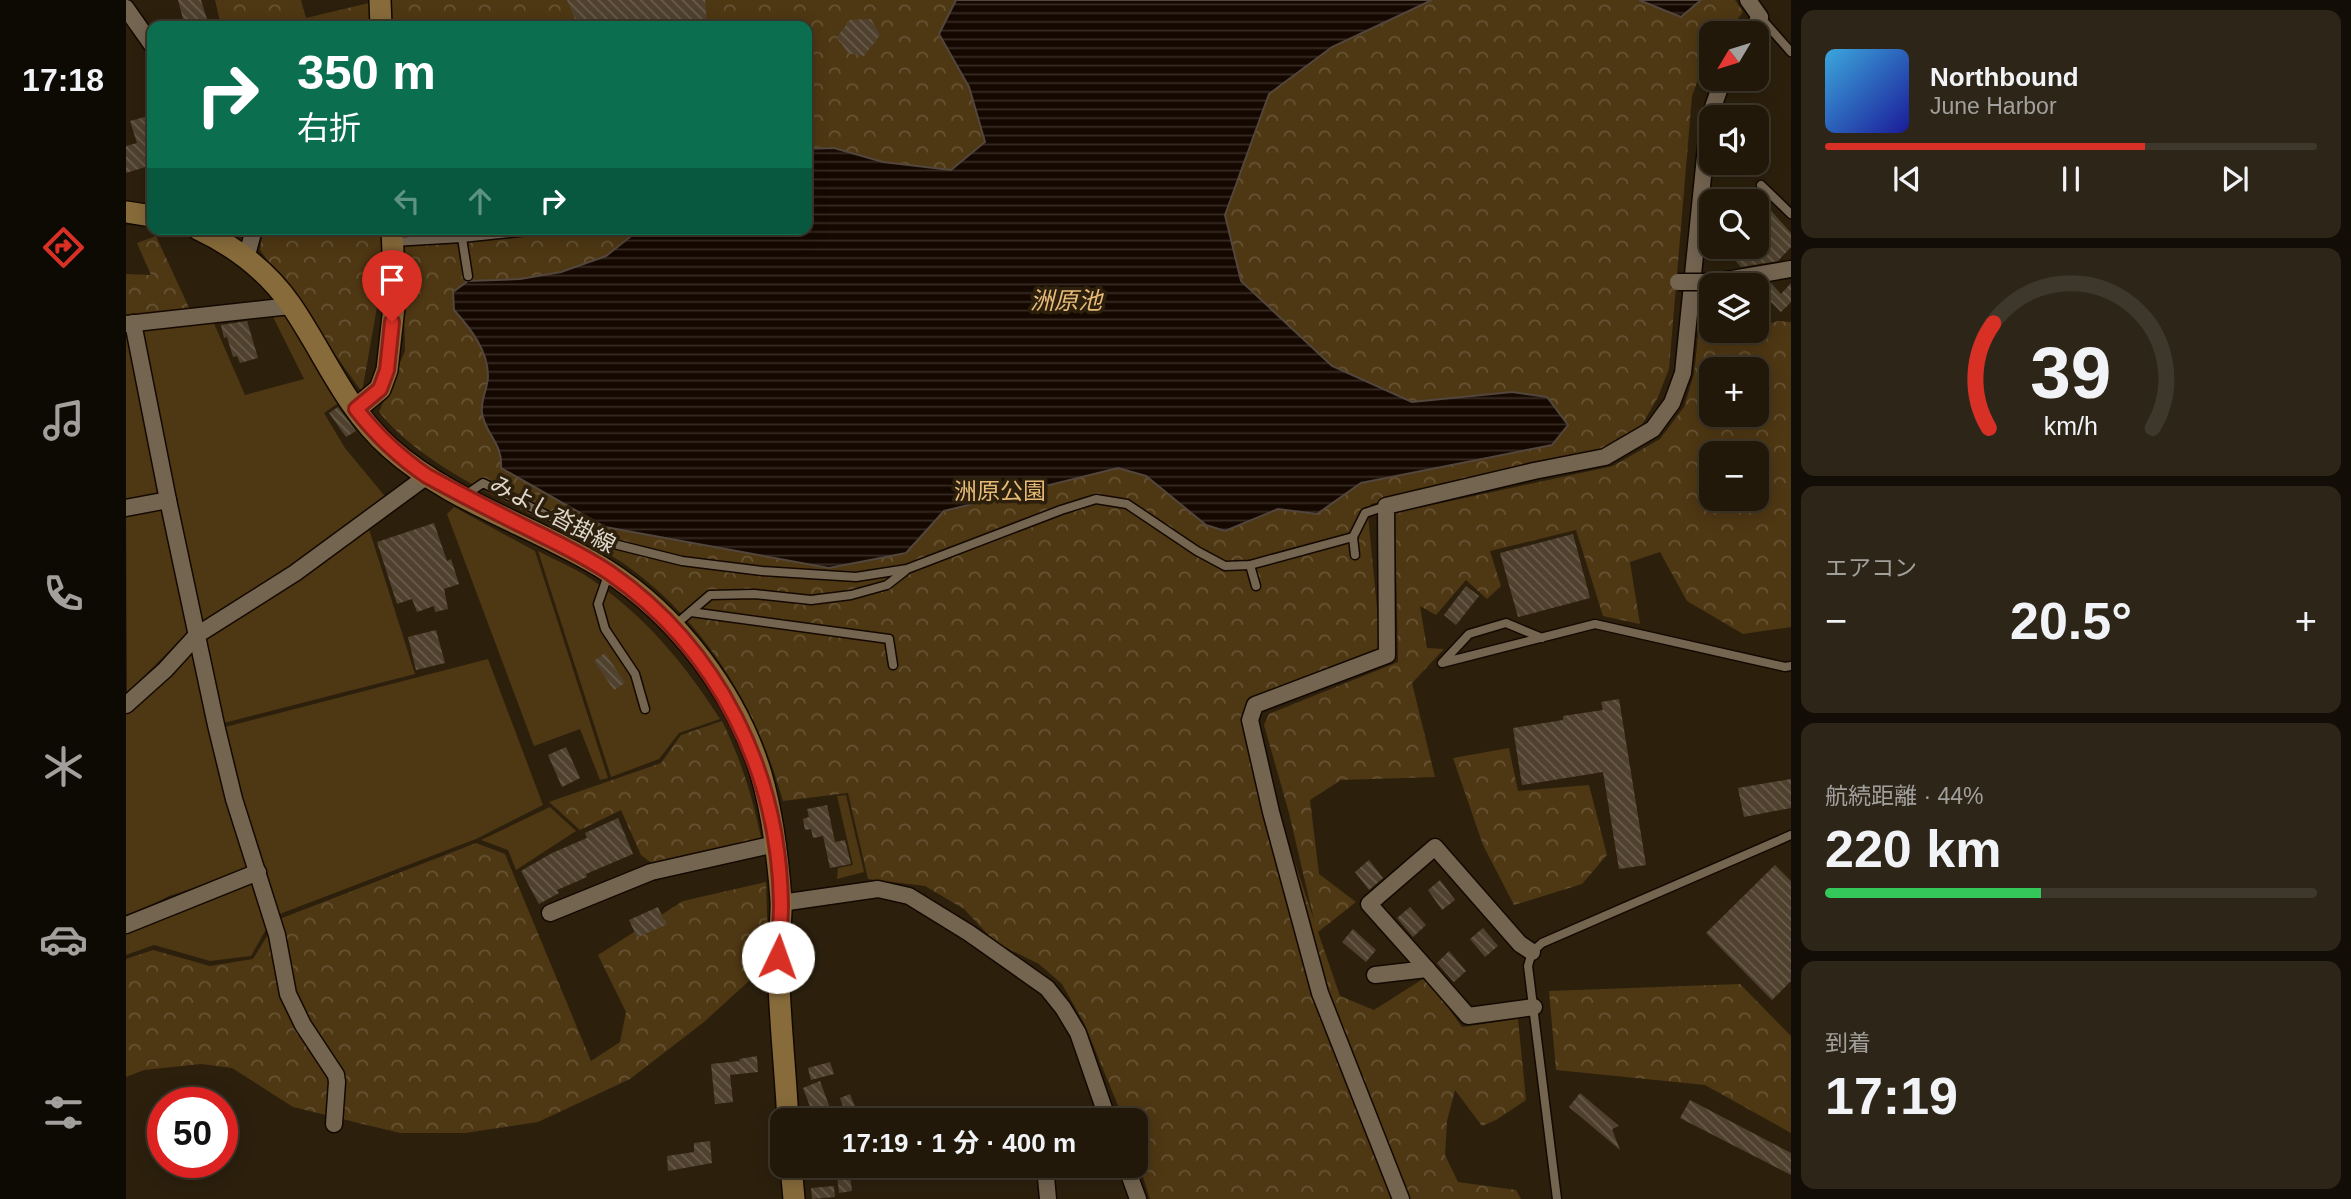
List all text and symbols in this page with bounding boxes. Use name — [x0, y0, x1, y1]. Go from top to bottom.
north arrow — [1699, 21, 1769, 91]
map controls — [1699, 21, 1769, 511]
text: 350 m — [297, 45, 436, 99]
icon: right — [182, 49, 273, 140]
text: 17:18 — [22, 62, 104, 98]
text: Northbound — [1930, 62, 2079, 92]
text: June Harbor — [1930, 93, 2057, 119]
button: sound — [1699, 105, 1769, 175]
text: 右折 — [297, 110, 361, 146]
icon: previous — [1888, 160, 1926, 198]
icon: pause — [2052, 160, 2090, 198]
icon: next — [2216, 160, 2254, 198]
icon: left — [388, 182, 426, 220]
icon: ahead — [461, 182, 499, 220]
icon: right — [534, 182, 572, 220]
button: search — [1699, 189, 1769, 259]
icon: directions — [39, 223, 88, 272]
pin — [362, 250, 422, 322]
icon: arrive — [373, 261, 411, 299]
button: layers — [1699, 273, 1769, 343]
water label: 洲原池 — [1030, 287, 1104, 314]
text: 39 — [2031, 332, 2111, 413]
button: + — [1699, 357, 1769, 427]
icon: music — [39, 396, 88, 445]
text: km/h — [2044, 411, 2098, 439]
button: − — [1699, 441, 1769, 511]
street label: みよし沓掛線 — [486, 470, 620, 558]
park label: 洲原公園 — [954, 478, 1046, 504]
text: エアコン — [1825, 555, 1917, 581]
icon: phone — [39, 569, 88, 618]
text: 20.5° — [2010, 592, 2132, 650]
text: − — [1825, 600, 1847, 642]
text: + — [2295, 600, 2317, 642]
icon: climate — [39, 742, 88, 791]
text: 航続距離 · 44% — [1825, 783, 1983, 809]
text: 220 km — [1825, 820, 2001, 878]
icon: car — [39, 915, 88, 964]
position arrow — [741, 920, 815, 994]
text: 到着 — [1825, 1030, 1871, 1056]
text: 17:19 — [1825, 1067, 1958, 1125]
speed limit sign: 50 — [147, 1087, 238, 1178]
icon: filters — [39, 1088, 88, 1137]
text: 17:19 · 1 分 · 400 m — [842, 1128, 1076, 1158]

